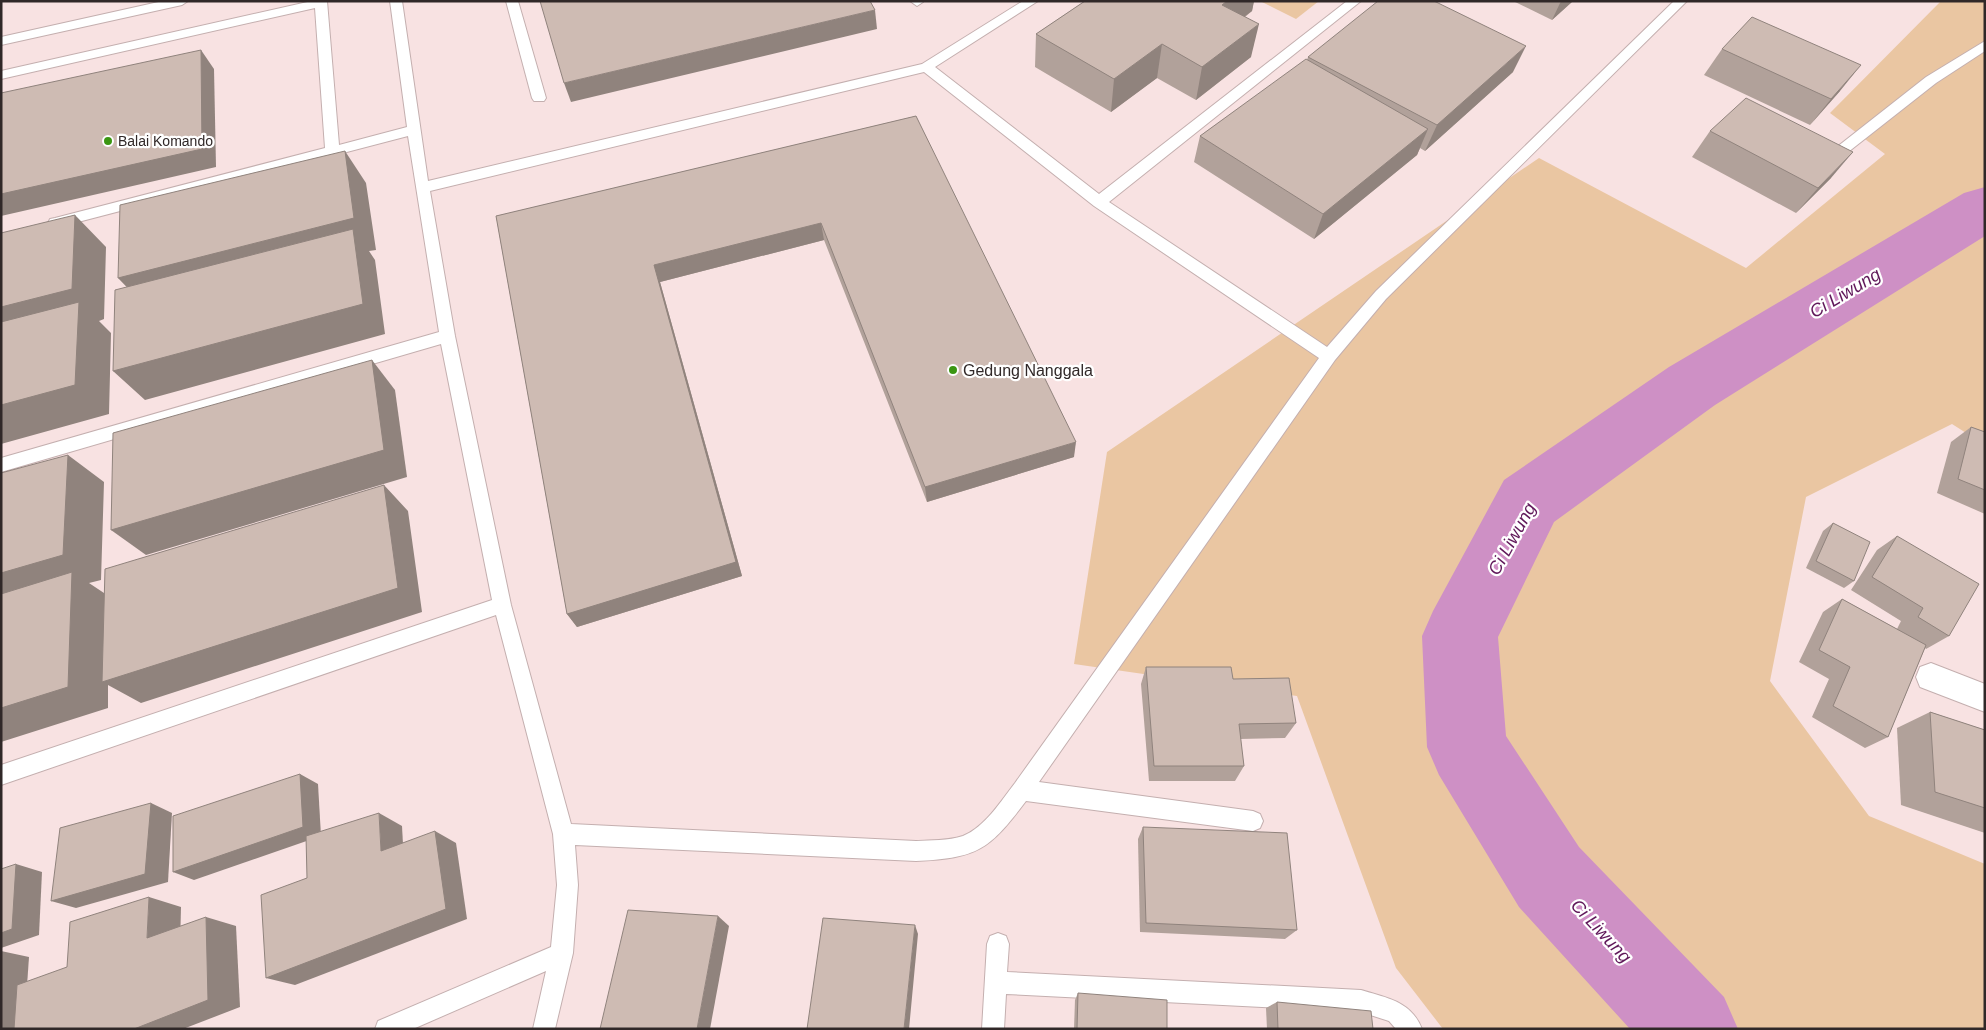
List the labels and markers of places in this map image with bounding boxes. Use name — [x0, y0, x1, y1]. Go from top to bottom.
place label: Balai Komando — [118, 133, 213, 149]
marker: Balai Komando — [102, 135, 114, 147]
place label: Gedung Nanggala — [963, 362, 1093, 379]
marker: Gedung Nanggala — [947, 364, 959, 376]

